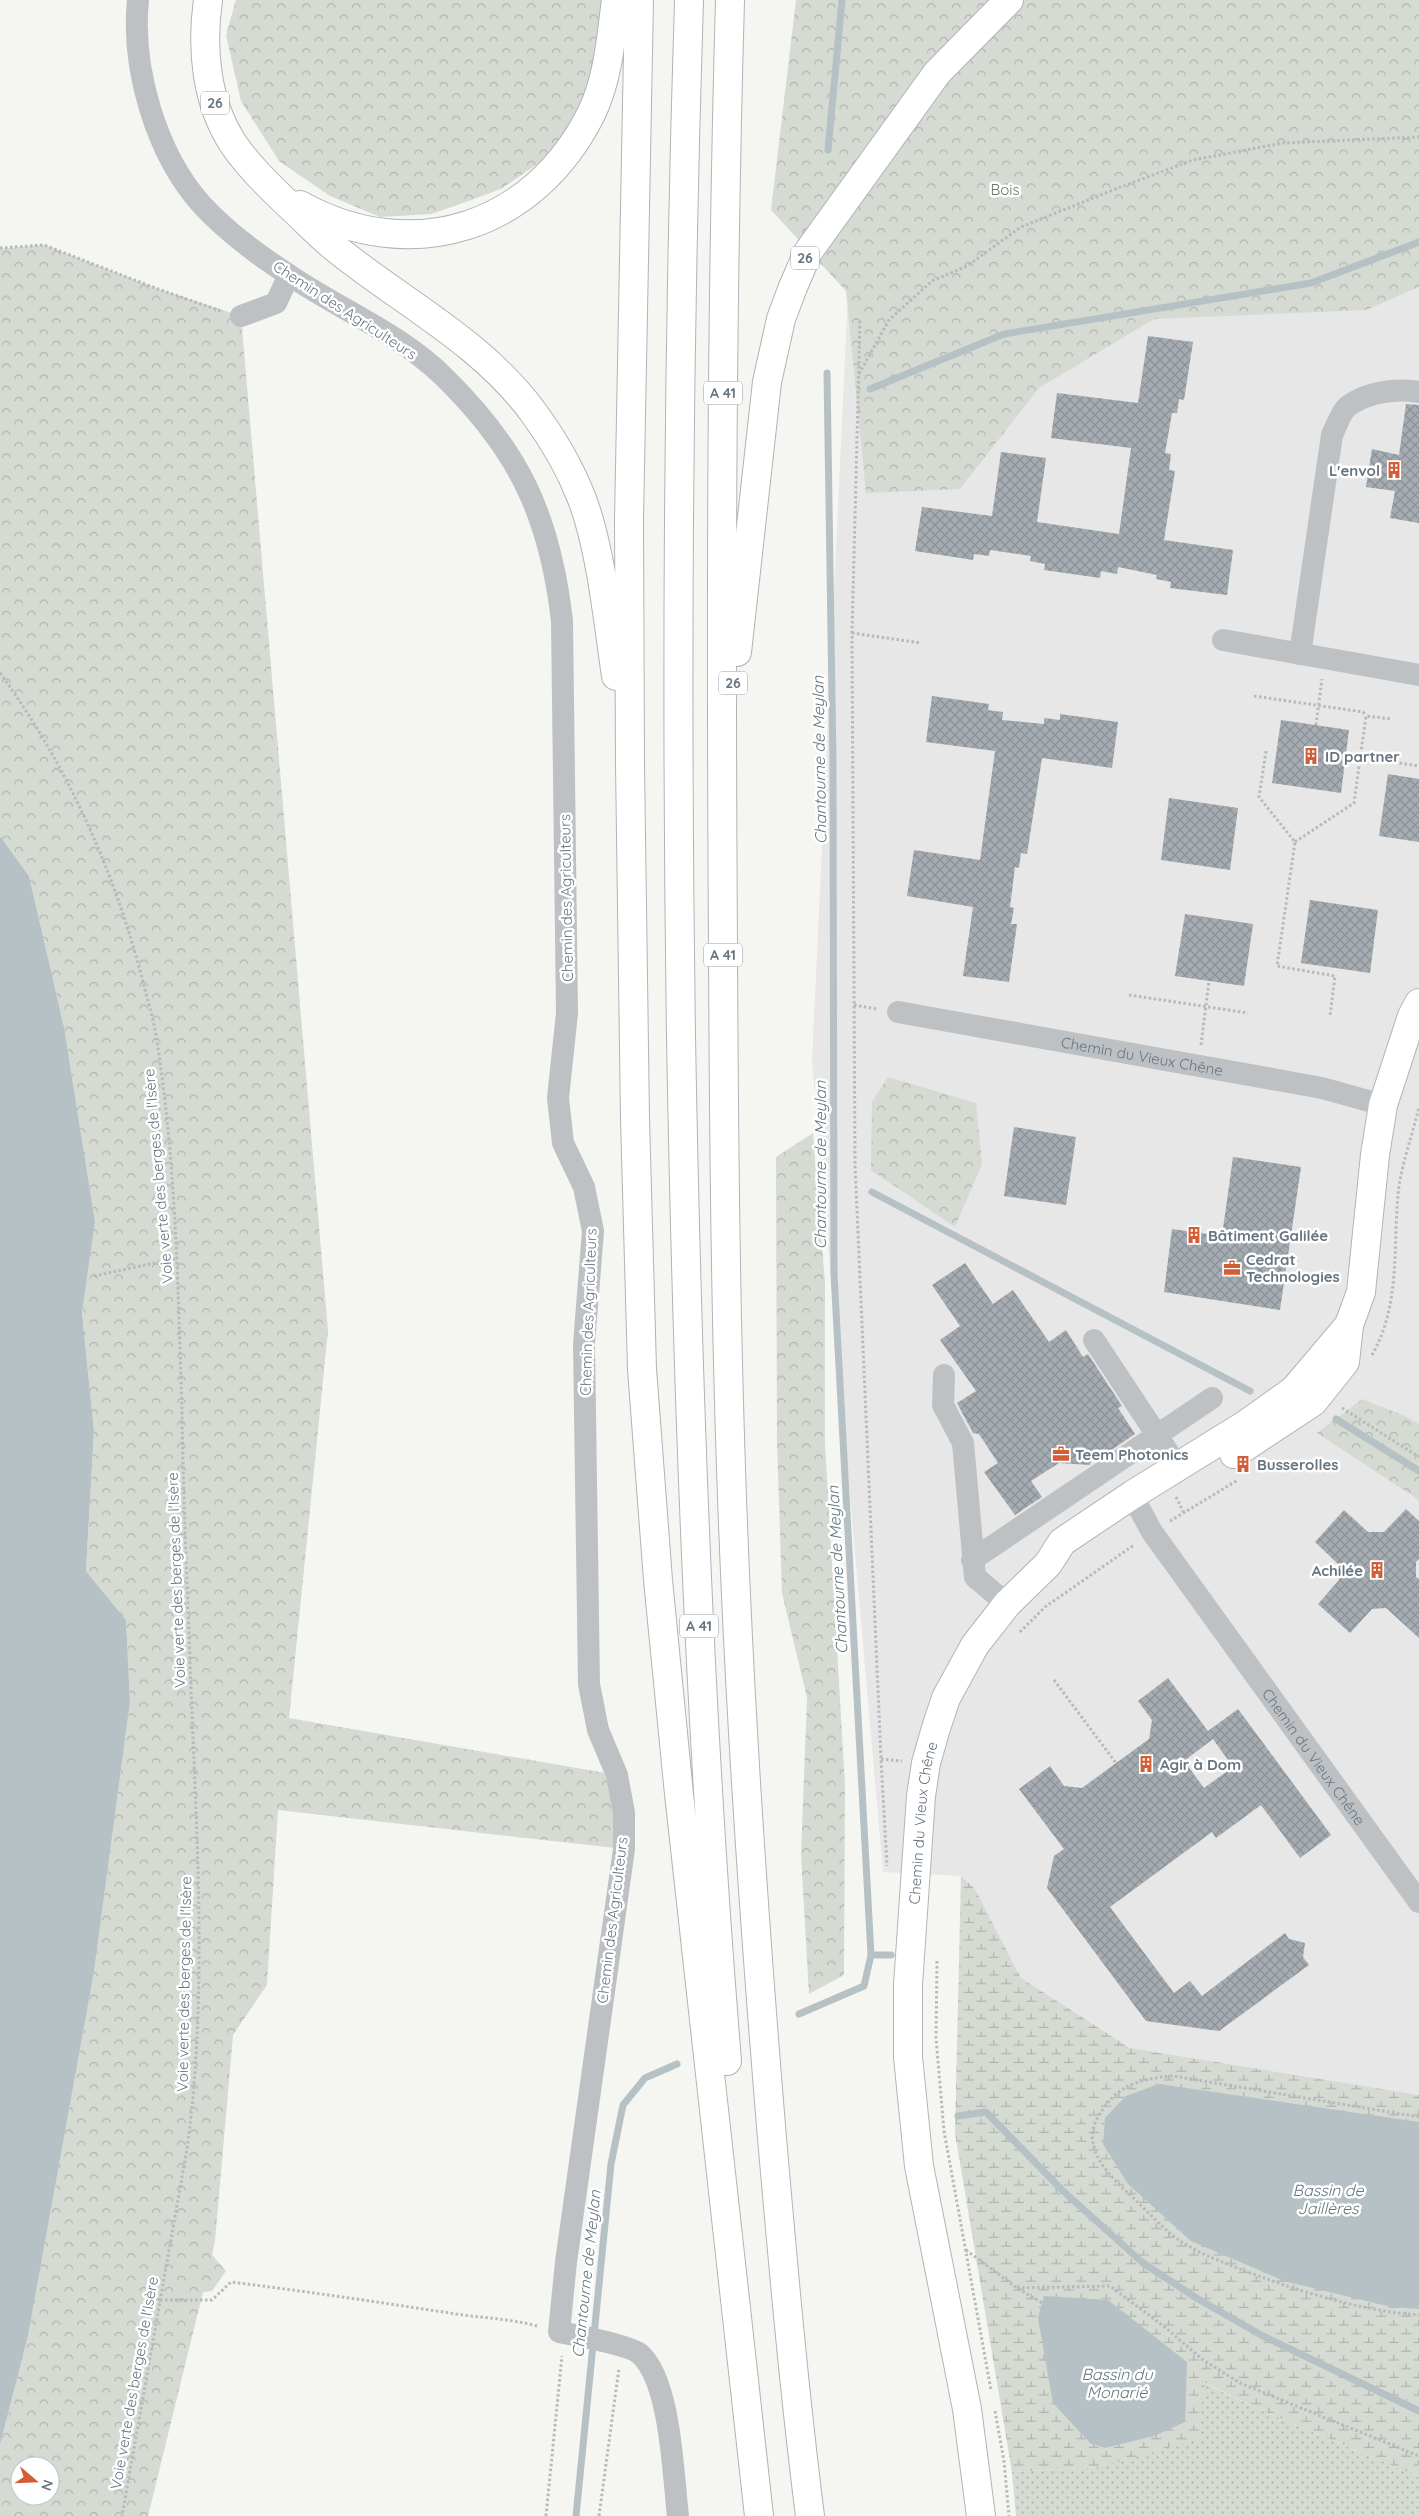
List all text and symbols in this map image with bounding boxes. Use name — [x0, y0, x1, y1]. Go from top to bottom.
road number: 26 — [201, 92, 229, 115]
park label: Bois — [990, 180, 1020, 199]
road number: 26 — [791, 247, 819, 270]
street label: Chemin des Agriculteurs — [269, 256, 421, 364]
road number: A 41 — [704, 382, 742, 404]
building icon: L'envol — [1384, 460, 1404, 480]
place label: L'envol — [1329, 461, 1380, 480]
road number: 26 — [719, 671, 747, 694]
water label: Chantourne de Meylan — [808, 675, 830, 844]
building icon: ID partner — [1301, 746, 1321, 766]
place label: ID partner — [1325, 747, 1400, 766]
street label: Chemin des Agriculteurs — [555, 814, 577, 982]
road number: A 41 — [704, 944, 742, 966]
street label: Chemin du Vieux Chêne — [1060, 1032, 1225, 1080]
street label: Voie verte des berges de l'Isère — [139, 1068, 177, 1284]
water label: Chantourne de Meylan — [810, 1080, 830, 1249]
building icon: Bâtiment Galilée — [1184, 1225, 1204, 1245]
place label: Bâtiment Galilée — [1208, 1226, 1328, 1245]
street label: Chemin des Agriculteurs — [576, 1228, 600, 1396]
place label: Cedrat Technologies — [1246, 1250, 1340, 1286]
office icon: Cedrat Technologies — [1222, 1258, 1242, 1278]
office icon: Teem Photonics — [1051, 1444, 1071, 1464]
place label: Teem Photonics — [1075, 1445, 1188, 1464]
building icon: Busserolles — [1233, 1454, 1253, 1474]
place label: Busserolles — [1257, 1455, 1339, 1474]
street label: Voie verte des berges de l'Isère — [163, 1472, 189, 1688]
water label: Chantourne de Meylan — [823, 1485, 851, 1655]
building icon: Achilée — [1367, 1560, 1387, 1580]
place label: Achilée — [1312, 1561, 1363, 1580]
road number: A 41 — [680, 1614, 718, 1638]
street label: Chemin du Vieux Chêne — [1258, 1684, 1370, 1829]
street label: Chemin du Vieux Chêne — [904, 1739, 941, 1905]
building icon: Agir à Dom — [1136, 1754, 1156, 1774]
place label: Agir à Dom — [1160, 1755, 1241, 1774]
street label: Chemin des Agriculteurs — [592, 1836, 632, 2004]
street label: Voie verte des berges de l'Isère — [173, 1876, 195, 2092]
water label: Bassin de Jaillères — [1293, 2180, 1364, 2218]
water label: Chantourne de Meylan — [567, 2188, 605, 2359]
street label: Voie verte des berges de l'Isère — [106, 2275, 162, 2491]
water label: Bassin du Monarié — [1081, 2364, 1154, 2402]
north arrow — [10, 2456, 60, 2506]
text: N — [37, 2477, 57, 2493]

